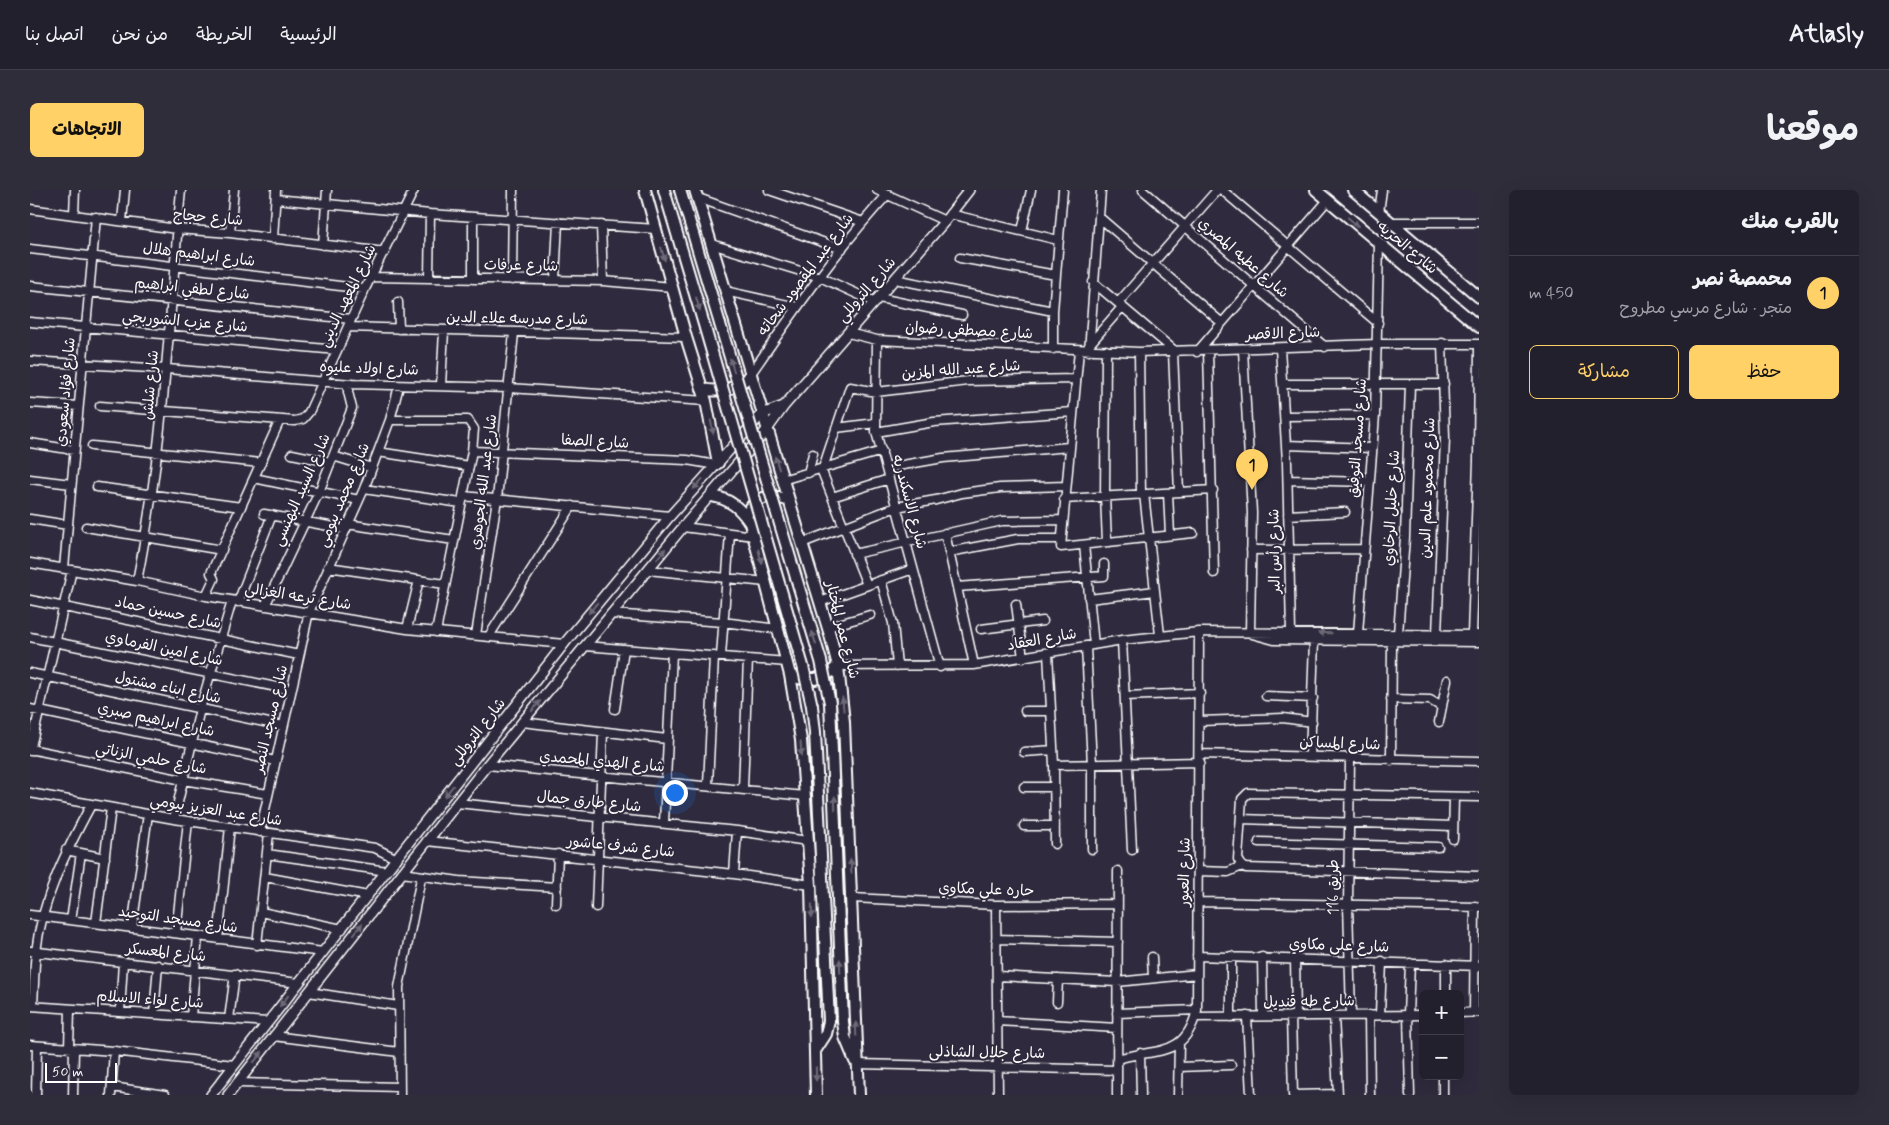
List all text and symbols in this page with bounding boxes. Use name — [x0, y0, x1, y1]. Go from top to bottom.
text: Atlasly — [1789, 19, 1864, 50]
text: اتصل بنا — [25, 23, 84, 47]
text: من نحن — [112, 23, 168, 47]
text: الخريطة — [196, 23, 252, 47]
text: الرئيسية — [280, 23, 337, 47]
button: الاتجاهات — [30, 103, 144, 157]
text: موقعنا — [1766, 107, 1859, 153]
street label: شارع حجاج — [172, 205, 244, 231]
text: بالقرب منك — [1741, 208, 1839, 236]
street label: شارع عبد المقصود شحاته — [753, 210, 859, 340]
street label: شارع عطيه المصري — [1194, 213, 1292, 303]
one-way arrow — [1346, 216, 1359, 227]
street label: شارع الحريه — [1373, 217, 1441, 279]
street label: شارع ابراهيم هلال — [142, 238, 256, 273]
street label: شارع المعهد الديني — [314, 241, 383, 352]
one-way arrow — [659, 247, 667, 262]
street label: شارع التروللي — [833, 253, 902, 328]
street label: شارع عرفات — [484, 255, 558, 277]
text: محمصة نصر — [1693, 267, 1792, 292]
street label: شارع لطفي ابراهيم — [133, 273, 250, 307]
text: 450 m — [1529, 283, 1574, 304]
text: 1 — [1819, 283, 1827, 304]
one-way arrow — [694, 297, 702, 312]
text: متجر · شارع مرسي مطروح — [1620, 298, 1792, 319]
street label: شارع عزب الشوربجي — [121, 307, 249, 339]
street label: شارع مدرسه علاء الدين — [446, 308, 588, 330]
street label: شارع مصطفي رضوان — [905, 318, 1033, 346]
street label: شارع الاقصر — [1244, 323, 1321, 345]
street label: شارع فؤاد سعودي — [51, 336, 81, 448]
button: مشاركة — [1529, 345, 1679, 399]
button: حفظ — [1689, 345, 1839, 399]
street label: شارع شلش — [138, 349, 164, 421]
street label: شارع عبد الله المزين — [901, 356, 1021, 384]
street label: شارع اولاد عليوه — [319, 357, 419, 381]
one-way arrow — [728, 358, 736, 373]
street label: شارع مسجد التوفيق — [1344, 378, 1372, 498]
street label: شارع عبد الله الجوهري — [466, 413, 502, 551]
street label: شارع محمود علم الدين — [1416, 417, 1441, 559]
one-way arrow — [709, 419, 717, 435]
street label: شارع الصفا — [560, 430, 630, 454]
street label: شارع السيد البهنسي — [268, 431, 338, 550]
street label: شارع محمد بيومي — [313, 440, 377, 551]
pin: 1 — [1236, 449, 1268, 490]
street label: شارع خليل الرخاوي — [1379, 449, 1405, 567]
street label: شارع الاسكندريه — [887, 453, 931, 551]
one-way arrow — [773, 456, 780, 471]
one-way arrow — [693, 478, 704, 491]
street label: شارع رأس البر — [1264, 508, 1286, 596]
one-way arrow — [656, 547, 667, 560]
one-way arrow — [756, 549, 764, 564]
street label: شارع عمر المختار — [820, 578, 864, 681]
street label: شارع ترعه الغزالي — [243, 579, 353, 617]
street label: شارع حسين حماد — [113, 592, 223, 634]
one-way arrow — [588, 602, 599, 615]
street label: شارع العقاد — [1006, 624, 1078, 656]
street label: شارع امين الفرماوي — [103, 627, 225, 671]
one-way arrow — [1317, 629, 1333, 637]
one-way arrow — [809, 631, 817, 646]
street label: شارع مسجد النصر — [248, 663, 293, 777]
street label: شارع ابناء مشتول — [113, 667, 223, 709]
street label: شارع التروللي — [445, 694, 512, 771]
one-way arrow — [838, 696, 846, 712]
street label: شارع ابراهيم صبري — [96, 698, 216, 743]
one-way arrow — [530, 700, 541, 713]
street label: شارع المساكن — [1299, 733, 1381, 755]
street label: شارع حلمي الزناتي — [93, 738, 208, 782]
one-way arrow — [798, 741, 806, 757]
street label: شارع الهدي المحمدي — [538, 747, 666, 777]
your location — [662, 780, 688, 806]
one-way arrow — [444, 784, 455, 797]
street label: شارع طارق جمال — [536, 787, 642, 817]
street label: شارع عبد العزيز بيومي — [148, 791, 283, 833]
one-way arrow — [830, 795, 838, 811]
street label: شارع شرف عاشور — [565, 831, 676, 863]
street label: شارع العبور — [1174, 837, 1196, 908]
one-way arrow — [846, 858, 854, 874]
street label: طريق 116 — [1324, 859, 1344, 915]
street label: حاره علي مكاوي — [938, 878, 1034, 904]
street label: شارع مسجد التوحيد — [117, 902, 239, 938]
one-way arrow — [808, 903, 816, 919]
one-way arrow — [353, 922, 363, 936]
street label: شارع على مكاوي — [1288, 934, 1390, 958]
street label: شارع المعسكر — [123, 939, 207, 967]
one-way arrow — [836, 957, 844, 973]
street label: شارع لواء الاسلام — [96, 986, 204, 1014]
map controls — [1419, 990, 1464, 1080]
button: + — [1419, 990, 1464, 1035]
street label: شارع طه قنديل — [1263, 991, 1355, 1013]
one-way arrow — [279, 995, 290, 1008]
one-way arrow — [852, 1021, 860, 1037]
button: − — [1419, 1035, 1464, 1080]
street label: شارع جلال الشاذلى — [929, 1042, 1045, 1064]
one-way arrow — [252, 1051, 263, 1064]
scale bar — [45, 1060, 118, 1083]
text: 50 m — [52, 1063, 83, 1081]
one-way arrow — [812, 1066, 820, 1082]

